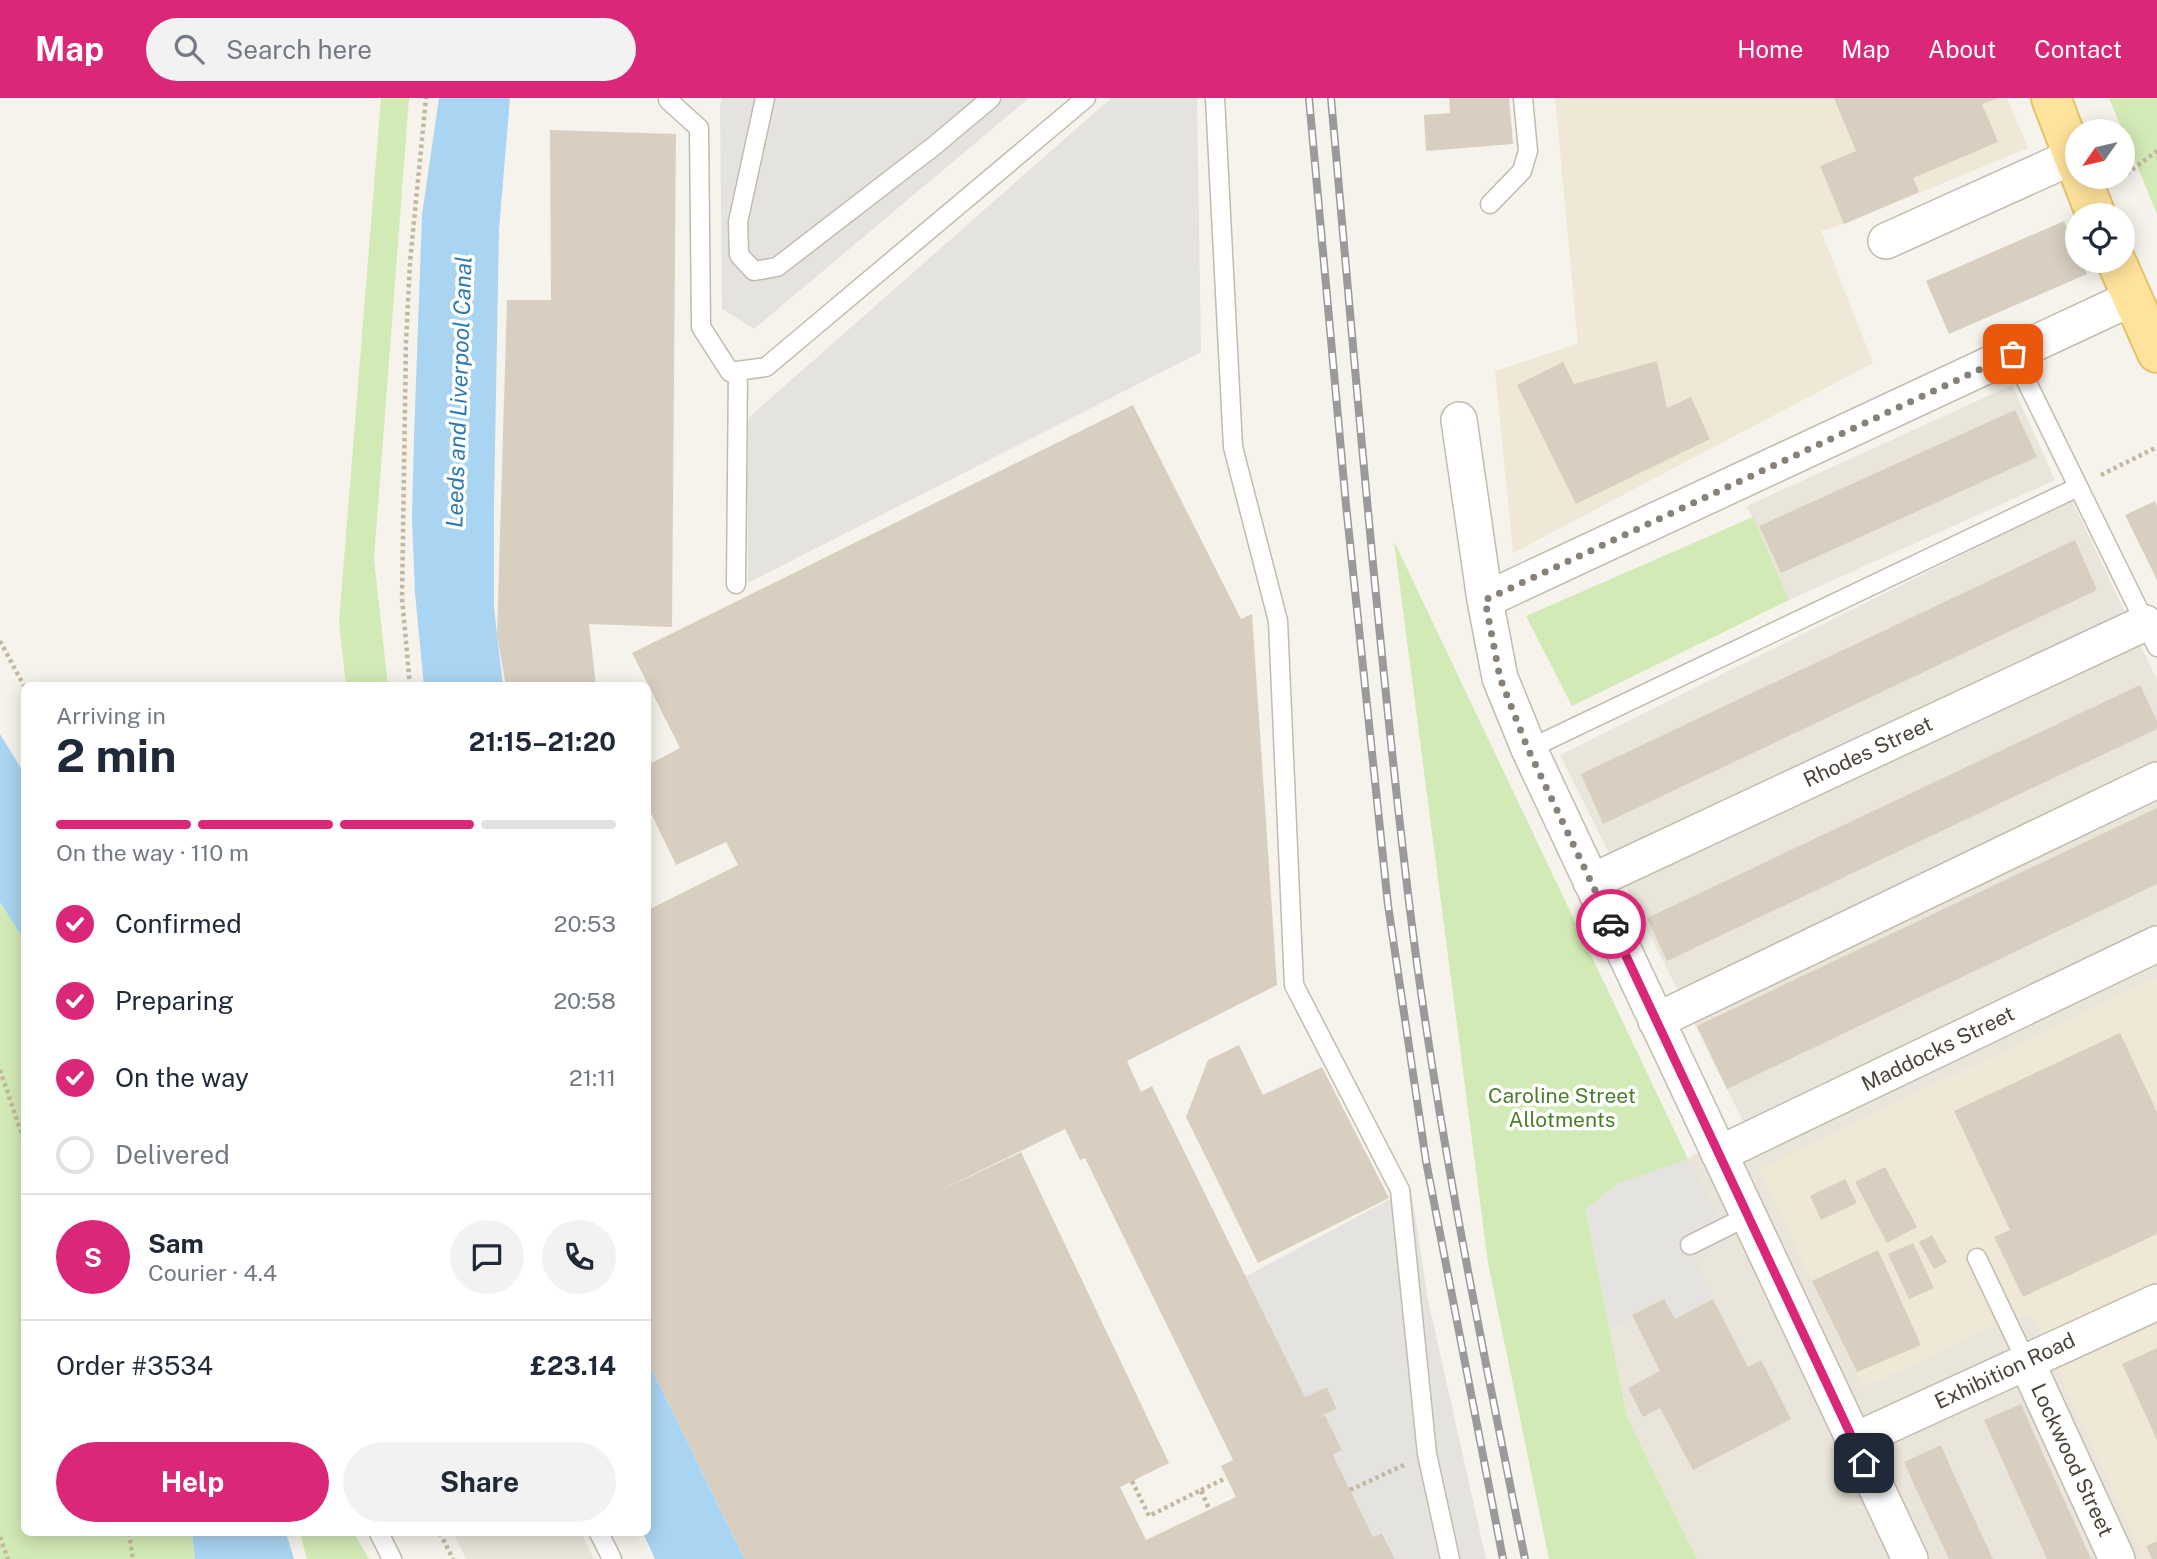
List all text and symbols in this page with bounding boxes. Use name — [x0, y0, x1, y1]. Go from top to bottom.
search box — [146, 18, 636, 81]
text: Map — [35, 30, 104, 68]
icon: search — [170, 30, 208, 68]
text: Search here — [226, 34, 372, 65]
text: Home — [1737, 35, 1803, 63]
text: Map — [1841, 35, 1890, 63]
text: About — [1928, 35, 1996, 63]
text: Contact — [2034, 35, 2122, 63]
north arrow — [2065, 119, 2135, 189]
map controls — [2065, 119, 2135, 273]
button: locate — [2065, 203, 2135, 273]
water label: Leeds and Liverpool Canal — [440, 256, 477, 528]
pin — [1983, 324, 2043, 384]
icon: bag — [1994, 335, 2032, 373]
text: Arriving in — [56, 702, 166, 729]
street label: Rhodes Street — [1799, 711, 1936, 792]
text: 21:15–21:20 — [469, 726, 616, 757]
text: 2 min — [56, 728, 176, 782]
text: On the way · 110 m — [56, 839, 249, 866]
courier — [1576, 889, 1646, 959]
icon: check — [56, 905, 94, 943]
icon: car — [1592, 905, 1630, 943]
text: Confirmed — [115, 908, 242, 939]
text: 20:53 — [554, 910, 616, 937]
icon: check — [56, 982, 94, 1020]
text: Preparing — [115, 985, 234, 1016]
text: 20:58 — [553, 987, 616, 1014]
street label: Maddocks Street — [1857, 1001, 2018, 1096]
icon: check — [56, 1059, 94, 1097]
text: On the way — [115, 1062, 249, 1093]
text: 21:11 — [569, 1064, 616, 1091]
park label: Caroline Street Allotments — [1488, 1083, 1636, 1132]
text: Delivered — [115, 1139, 230, 1170]
button: chat — [450, 1220, 524, 1294]
button: phone — [542, 1220, 616, 1294]
text: Sam — [148, 1228, 204, 1259]
text: S — [84, 1242, 102, 1273]
text: Courier · 4.4 — [148, 1259, 277, 1286]
street label: Exhibition Road — [1931, 1327, 2079, 1414]
text: Order #3534 — [56, 1350, 213, 1381]
text: £23.14 — [530, 1350, 616, 1381]
street label: Lockwood Street — [2026, 1379, 2119, 1540]
pin — [1834, 1433, 1894, 1493]
button: Help — [56, 1442, 329, 1522]
button: Share — [343, 1442, 616, 1522]
icon: home — [1845, 1444, 1883, 1482]

